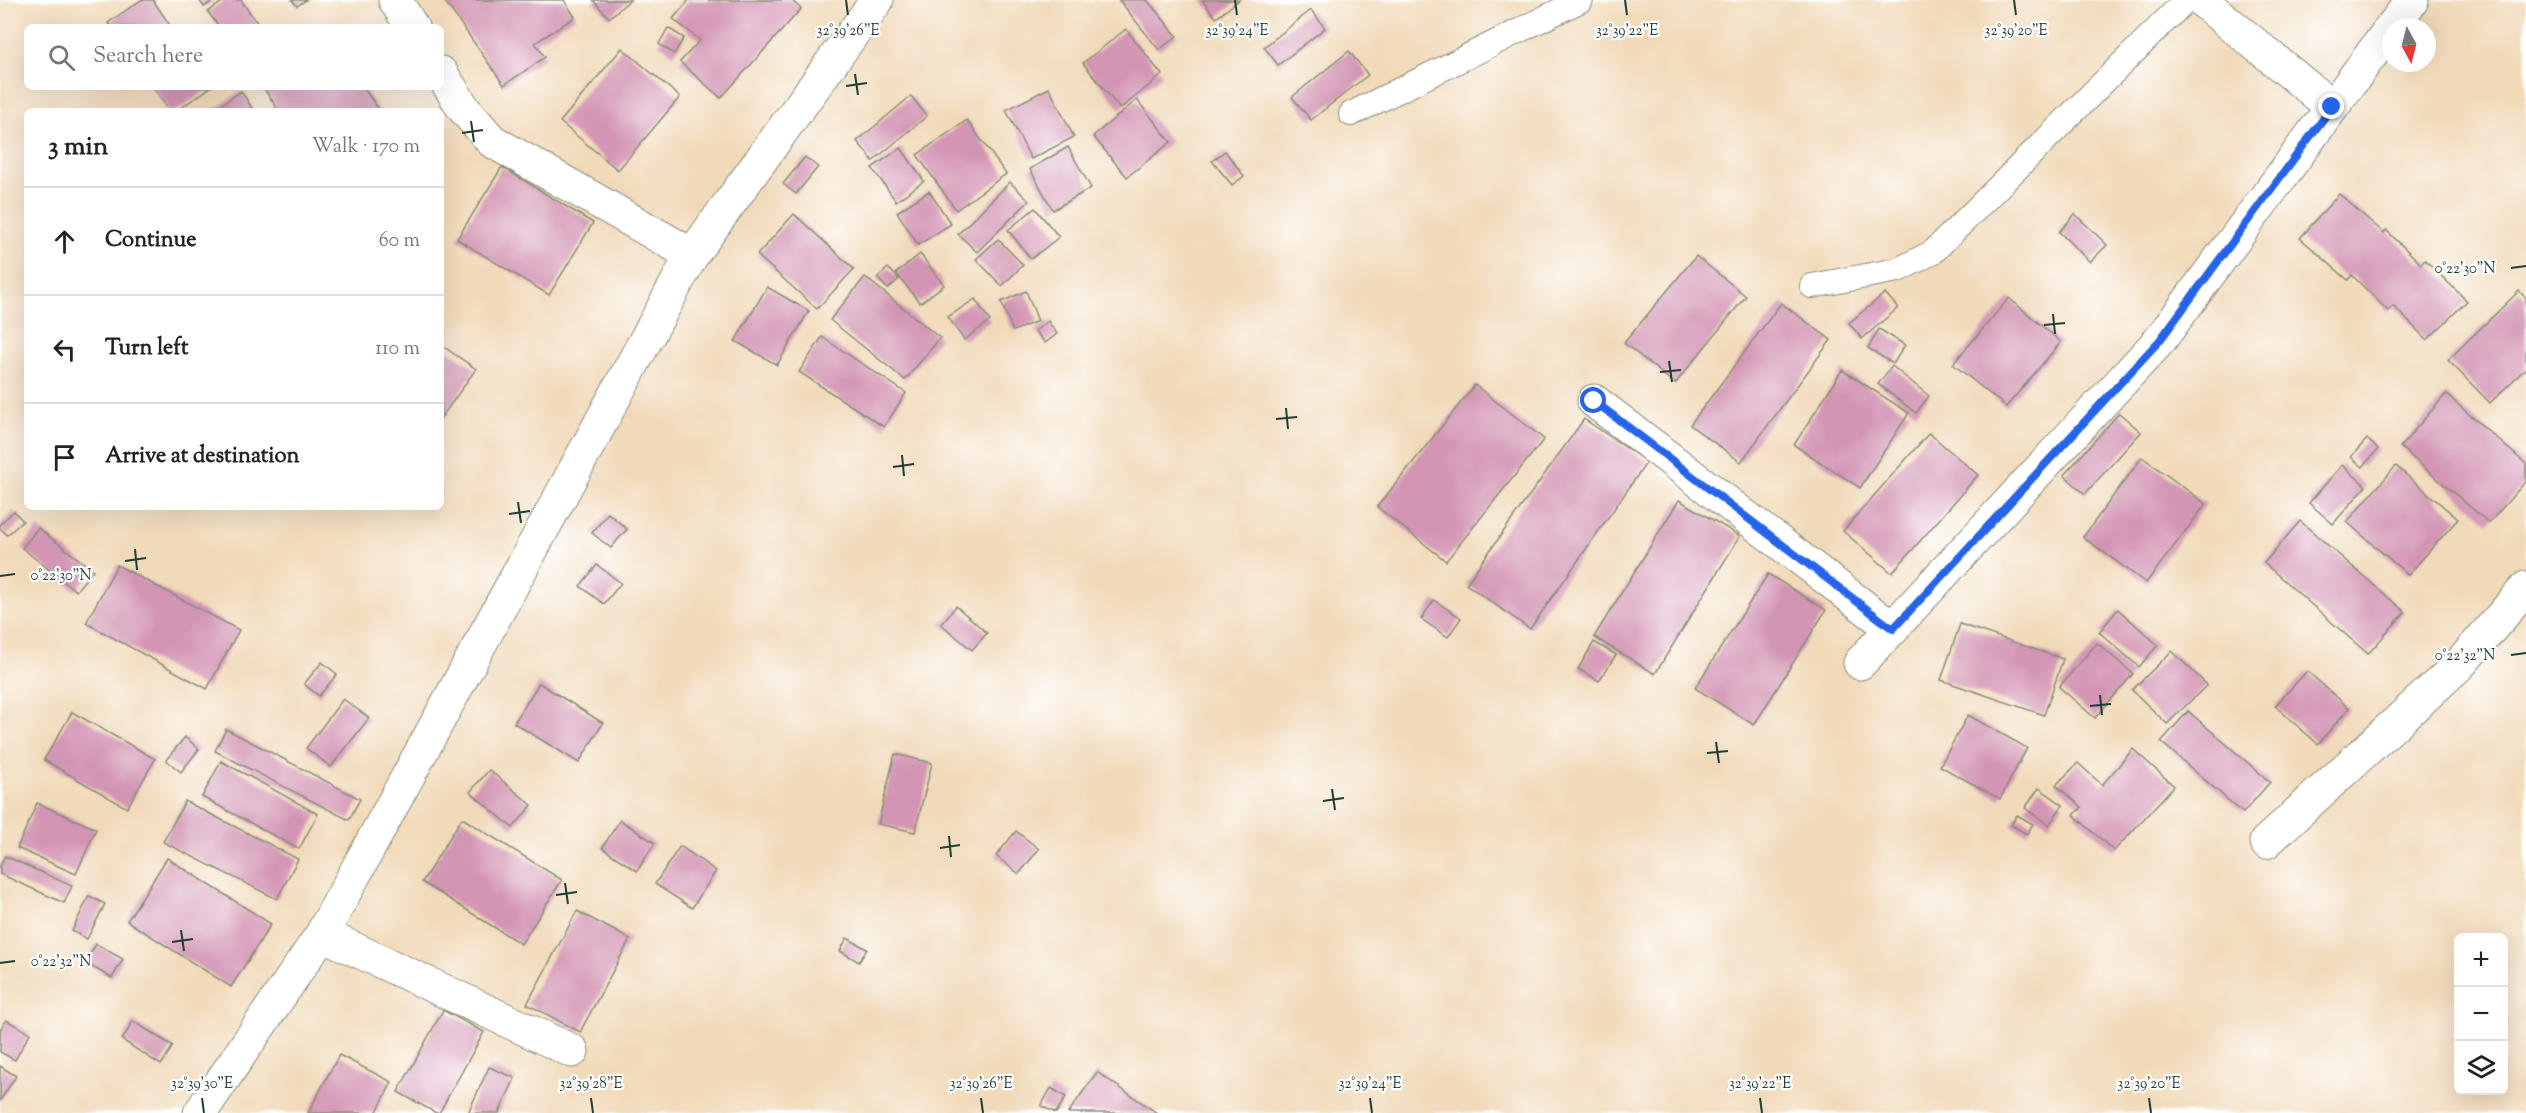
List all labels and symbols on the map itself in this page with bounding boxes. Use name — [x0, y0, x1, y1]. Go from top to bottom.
north arrow — [2382, 18, 2436, 72]
text: 32°39'26"E — [816, 21, 880, 42]
text: 32°39'24"E — [1205, 21, 1269, 42]
text: 32°39'22"E — [1596, 21, 1658, 42]
text: 32°39'20"E — [1984, 21, 2048, 42]
route end — [2318, 93, 2344, 119]
text: 0°22'30"N — [2435, 259, 2495, 280]
route start — [1580, 387, 1606, 413]
text: 0°22'30"N — [31, 566, 91, 587]
text: 0°22'32"N — [2435, 646, 2495, 667]
text: 0°22'32"N — [31, 952, 91, 973]
text: 32°39'30"E — [171, 1074, 233, 1095]
text: 32°39'28"E — [559, 1074, 623, 1095]
text: 32°39'26"E — [949, 1074, 1013, 1095]
text: 32°39'24"E — [1338, 1074, 1402, 1095]
text: 32°39'22"E — [1729, 1074, 1791, 1095]
text: 32°39'20"E — [2117, 1074, 2181, 1095]

